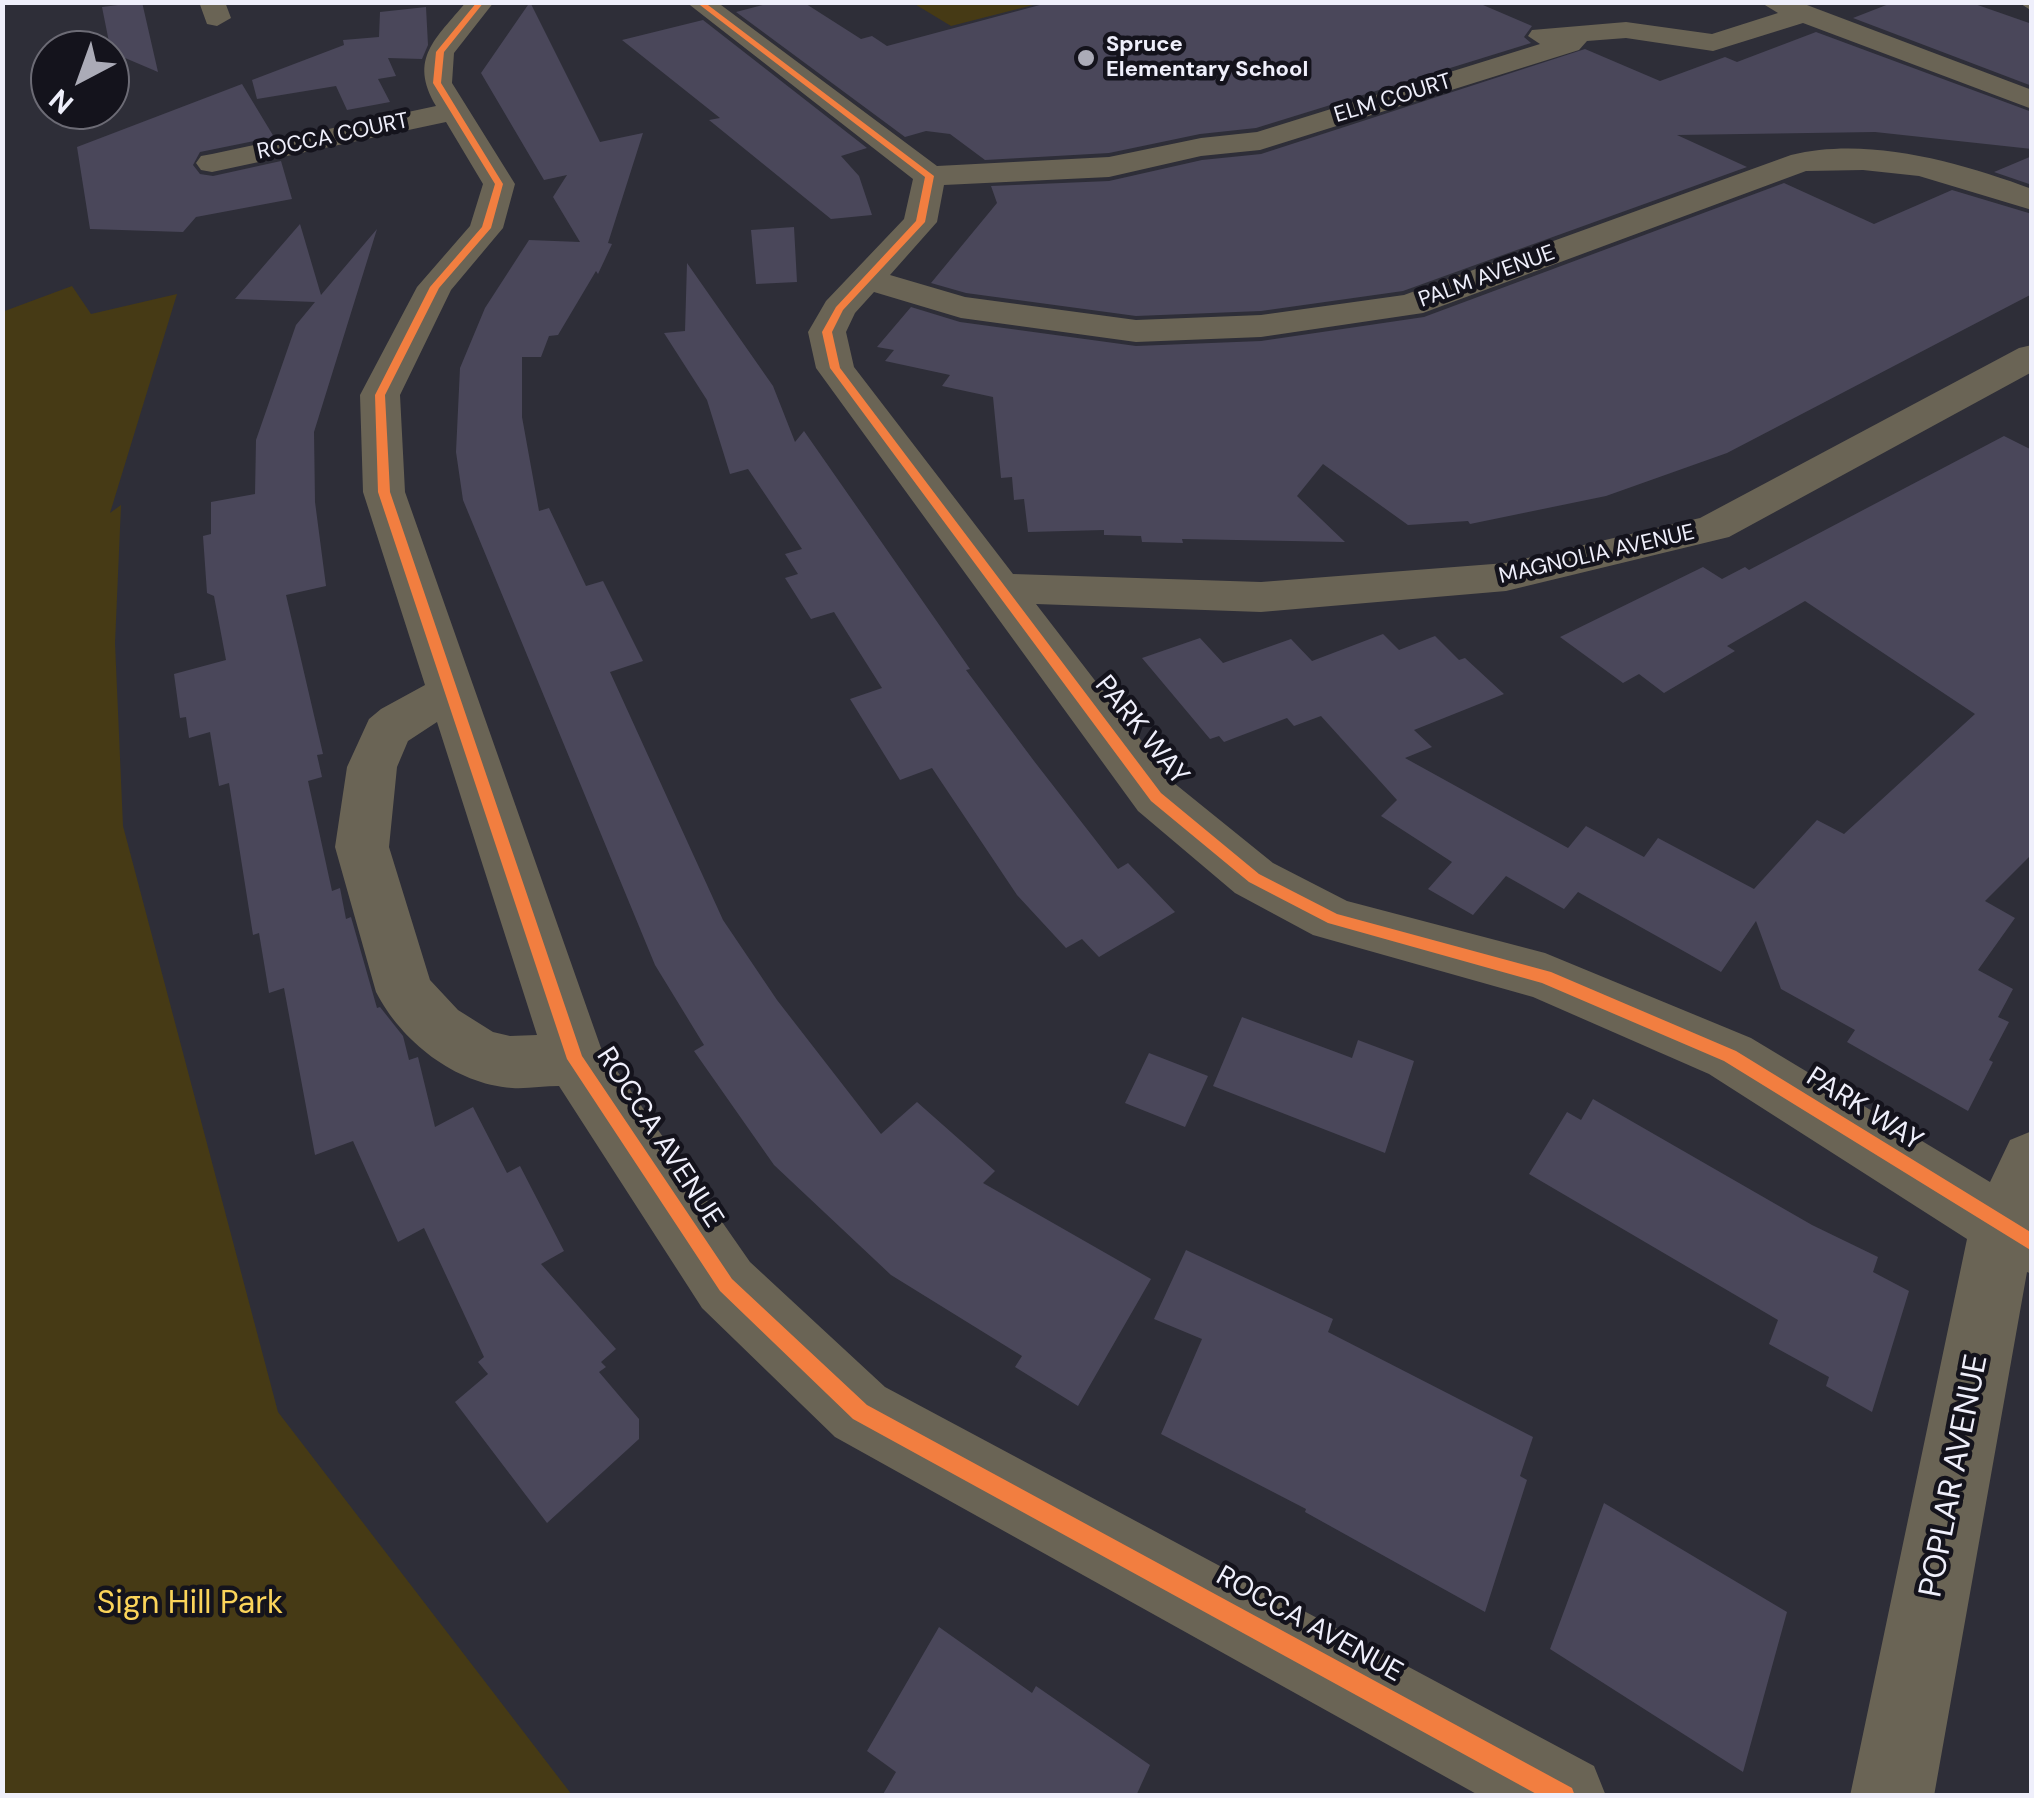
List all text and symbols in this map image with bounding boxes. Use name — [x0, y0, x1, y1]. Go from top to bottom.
north arrow — [30, 30, 130, 130]
place label: Spruce Elementary School — [1106, 32, 1308, 84]
marker: Spruce Elementary School — [1075, 47, 1097, 69]
street label: ELM COURT — [1331, 69, 1455, 129]
text: N — [41, 81, 81, 122]
street label: ROCCA COURT — [255, 108, 411, 166]
street label: PALM AVENUE — [1415, 240, 1559, 314]
street label: MAGNOLIA AVENUE — [1497, 520, 1697, 590]
street label: PARK WAY — [1087, 670, 1195, 792]
street label: ROCCA AVENUE — [588, 1042, 730, 1234]
street label: PARK WAY — [1800, 1061, 1928, 1159]
street label: POPLAR AVENUE — [1913, 1351, 1997, 1601]
street label: ROCCA AVENUE — [1210, 1560, 1408, 1690]
park label: Sign Hill Park — [97, 1586, 283, 1624]

